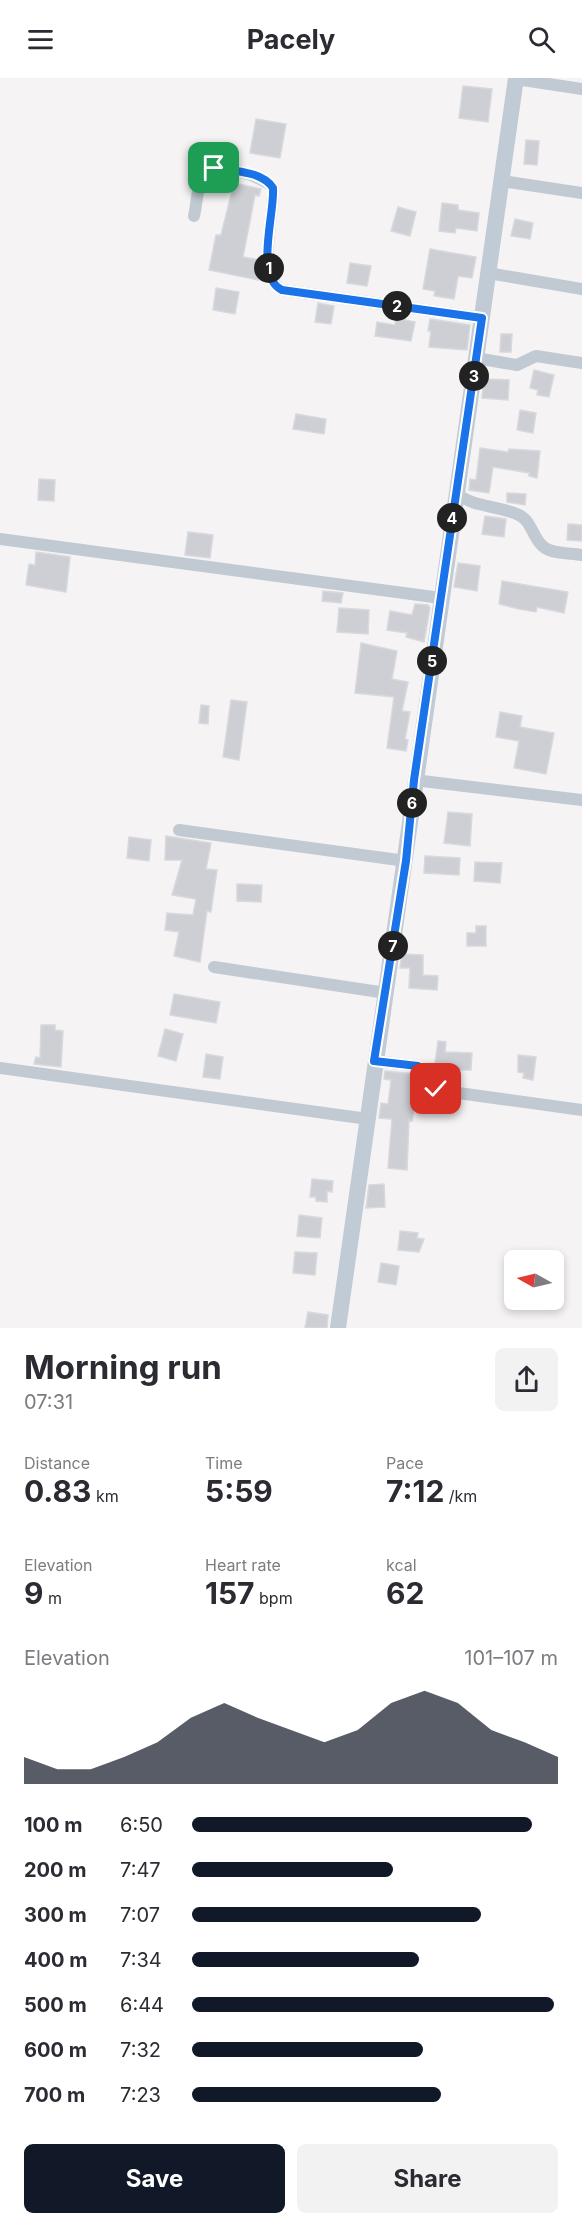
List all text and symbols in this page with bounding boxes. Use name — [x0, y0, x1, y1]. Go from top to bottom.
icon: menu — [24, 23, 57, 56]
text: Pacely — [247, 23, 335, 56]
icon: search — [525, 23, 558, 56]
pin — [188, 142, 239, 193]
icon: arrive — [197, 151, 230, 184]
pin: 1 — [254, 253, 284, 283]
text: 1 — [266, 258, 272, 278]
pin: 2 — [382, 291, 412, 321]
text: 2 — [392, 296, 402, 316]
pin: 3 — [459, 361, 489, 391]
text: 3 — [469, 366, 479, 386]
pin: 4 — [437, 503, 467, 533]
text: 4 — [447, 508, 457, 528]
pin: 5 — [417, 646, 447, 676]
text: 5 — [427, 651, 437, 671]
pin: 6 — [397, 788, 427, 818]
text: 6 — [407, 793, 417, 813]
pin: 7 — [378, 931, 408, 961]
text: 7 — [388, 936, 398, 956]
pin — [410, 1063, 461, 1114]
icon: check — [419, 1072, 452, 1105]
north arrow — [504, 1250, 564, 1310]
map controls — [504, 1250, 564, 1310]
text: Morning run — [24, 1347, 222, 1387]
button: share — [495, 1348, 558, 1411]
text: 07:31 — [24, 1390, 73, 1414]
text: Distance — [24, 1453, 90, 1473]
text: Time — [205, 1453, 243, 1473]
text: Pace — [386, 1453, 424, 1473]
text: 0.83 — [24, 1473, 91, 1509]
text: 5:59 — [205, 1473, 273, 1509]
text: 7:12 — [386, 1473, 444, 1509]
text: km — [91, 1486, 119, 1506]
text: /km — [444, 1486, 477, 1506]
text: Elevation — [24, 1555, 93, 1575]
text: Heart rate — [205, 1555, 281, 1575]
text: kcal — [386, 1555, 417, 1575]
text: 9 — [24, 1575, 43, 1611]
text: 157 — [205, 1575, 255, 1611]
text: 62 — [386, 1575, 424, 1611]
text: m — [43, 1588, 62, 1608]
text: bpm — [255, 1588, 293, 1608]
text: Elevation — [24, 1646, 110, 1670]
text: 101–107 m — [464, 1646, 558, 1670]
text: 100 m — [24, 1813, 83, 1837]
text: 6:50 — [120, 1813, 163, 1837]
text: 200 m — [24, 1858, 87, 1882]
text: 7:47 — [120, 1858, 161, 1882]
text: 300 m — [24, 1903, 87, 1927]
text: 7:07 — [120, 1903, 160, 1927]
text: 400 m — [24, 1948, 88, 1972]
text: 7:34 — [120, 1948, 162, 1972]
text: 500 m — [24, 1993, 87, 2017]
text: 6:44 — [120, 1993, 164, 2017]
text: 600 m — [24, 2038, 87, 2062]
text: 7:32 — [120, 2038, 161, 2062]
text: 700 m — [24, 2083, 85, 2107]
text: 7:23 — [120, 2083, 161, 2107]
button: Save — [24, 2144, 285, 2213]
button: Share — [297, 2144, 558, 2213]

